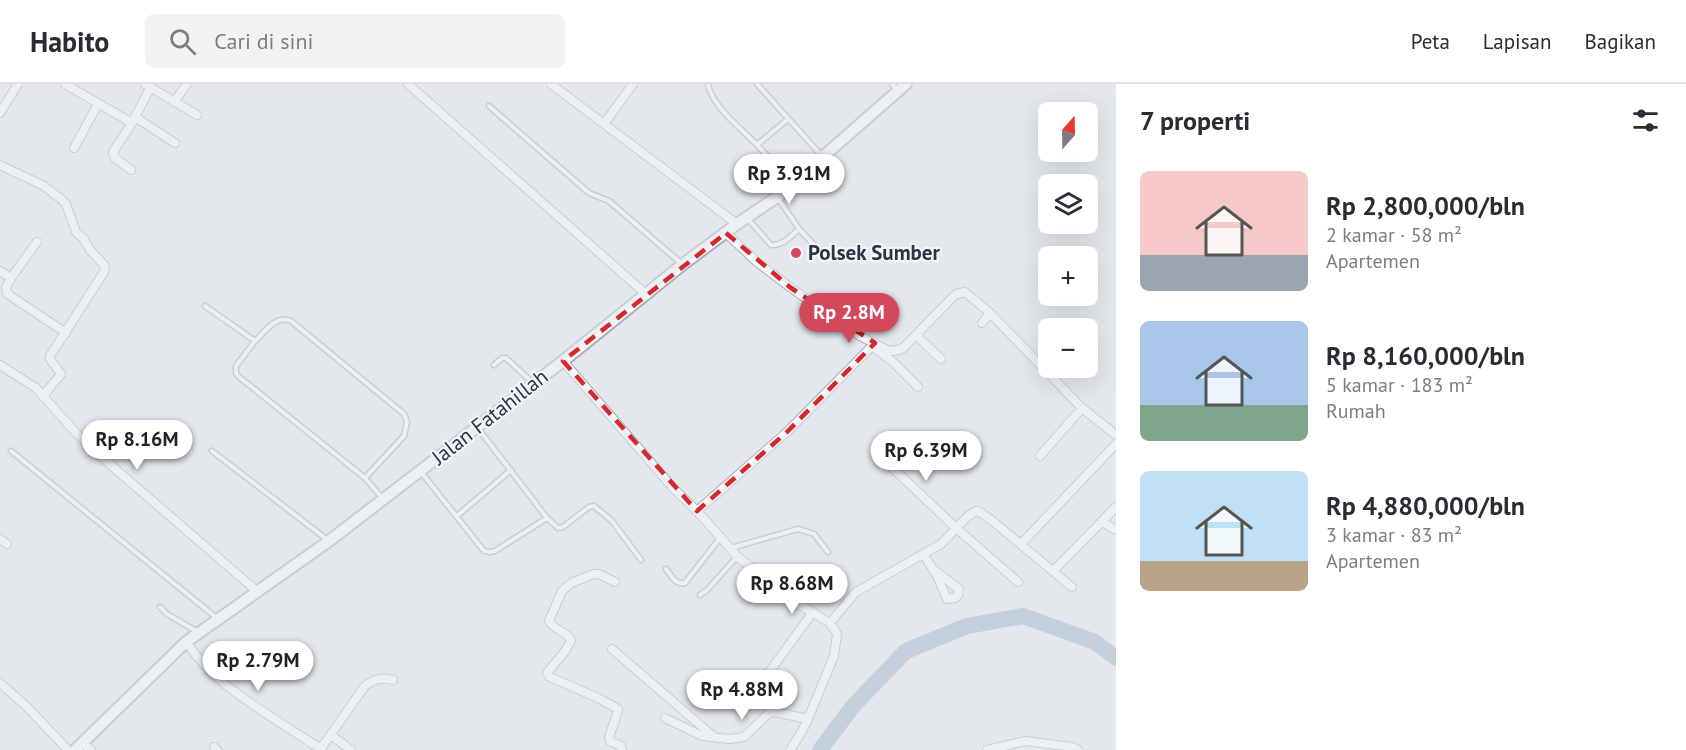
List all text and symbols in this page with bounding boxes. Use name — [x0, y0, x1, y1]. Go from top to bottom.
search box — [145, 14, 565, 68]
text: Habito — [30, 23, 109, 60]
icon: search — [166, 25, 199, 58]
text: Cari di sini — [214, 27, 313, 55]
text: Peta — [1411, 28, 1450, 55]
text: Lapisan — [1483, 28, 1551, 55]
text: Bagikan — [1584, 28, 1656, 55]
north arrow — [1038, 102, 1098, 162]
map controls — [1038, 102, 1098, 378]
text: 7 properti — [1140, 104, 1250, 137]
icon: filters — [1629, 104, 1662, 137]
pin: Rp 3.91M — [727, 154, 851, 205]
text: Rp 3.91M — [748, 160, 830, 186]
button: layers — [1038, 174, 1098, 234]
text: Rp 2,800,000/bln — [1326, 189, 1525, 222]
icon: home — [1188, 195, 1260, 267]
text: 2 kamar · 58 m² — [1326, 222, 1462, 248]
place label: Polsek Sumber — [808, 239, 940, 266]
marker: Polsek Sumber — [789, 246, 803, 260]
button: + — [1038, 246, 1098, 306]
text: Apartemen — [1326, 248, 1420, 274]
pin: Rp 2.8M — [794, 293, 904, 344]
text: Rp 2.8M — [813, 299, 885, 325]
button: − — [1038, 318, 1098, 378]
text: Rp 8,160,000/bln — [1326, 339, 1525, 372]
icon: home — [1188, 345, 1260, 417]
street label: Jalan Fatahillah — [425, 363, 553, 471]
text: 5 kamar · 183 m² — [1326, 372, 1473, 398]
text: Rumah — [1326, 398, 1386, 424]
pin: Rp 8.16M — [75, 420, 199, 471]
text: Rp 8.16M — [96, 426, 178, 452]
pin: Rp 6.39M — [864, 431, 988, 482]
text: Rp 6.39M — [885, 437, 967, 463]
text: Rp 4,880,000/bln — [1326, 489, 1525, 522]
icon: home — [1188, 495, 1260, 567]
text: 3 kamar · 83 m² — [1326, 522, 1462, 548]
text: Apartemen — [1326, 548, 1420, 574]
pin: Rp 8.68M — [730, 564, 854, 615]
text: Rp 8.68M — [751, 570, 833, 596]
pin: Rp 2.79M — [196, 641, 320, 692]
text: Rp 2.79M — [217, 647, 299, 673]
pin: Rp 4.88M — [680, 670, 804, 721]
text: Rp 4.88M — [701, 676, 783, 702]

